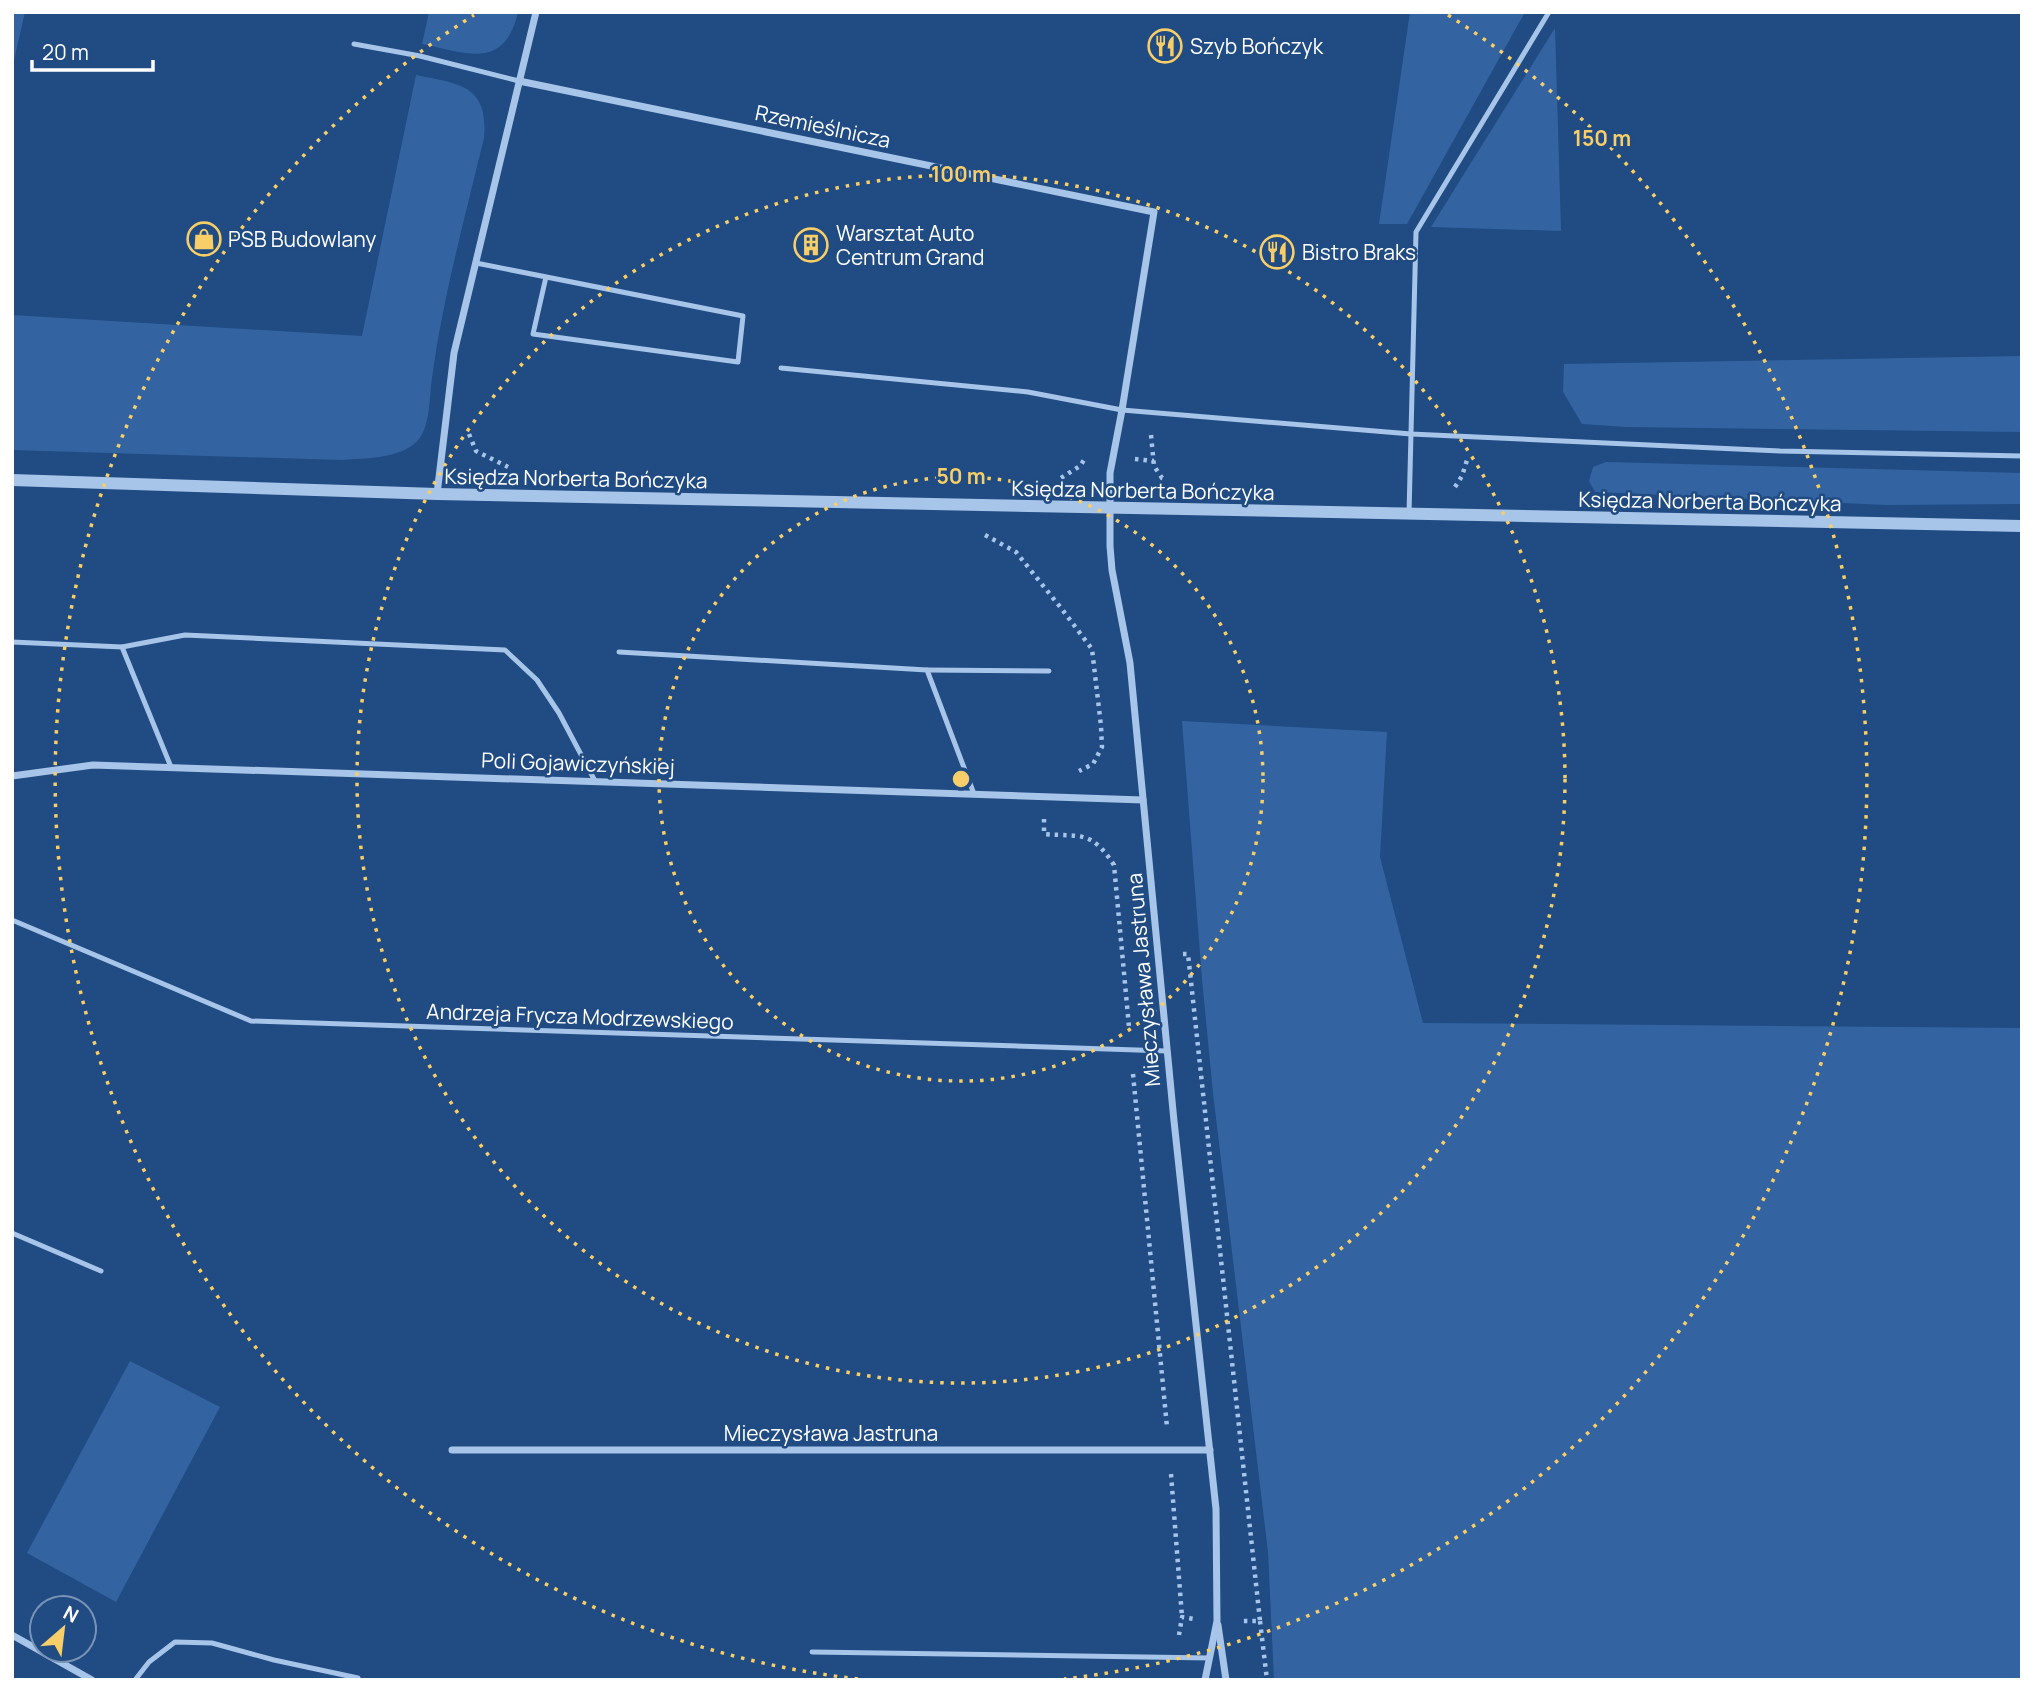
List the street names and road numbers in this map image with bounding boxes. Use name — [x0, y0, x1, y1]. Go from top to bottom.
street label: Rzemieślnicza — [753, 98, 893, 154]
street label: Księdza Norberta Bończyka — [444, 462, 708, 494]
street label: Księdza Norberta Bończyka — [1011, 474, 1275, 506]
street label: Księdza Norberta Bończyka — [1578, 485, 1842, 517]
street label: Poli Gojawiczyńskiej — [481, 746, 675, 780]
street label: Mieczysława Jastruna — [1120, 872, 1166, 1088]
street label: Andrzeja Frycza Modrzewskiego — [426, 997, 734, 1035]
street label: Mieczysława Jastruna — [724, 1419, 938, 1447]

